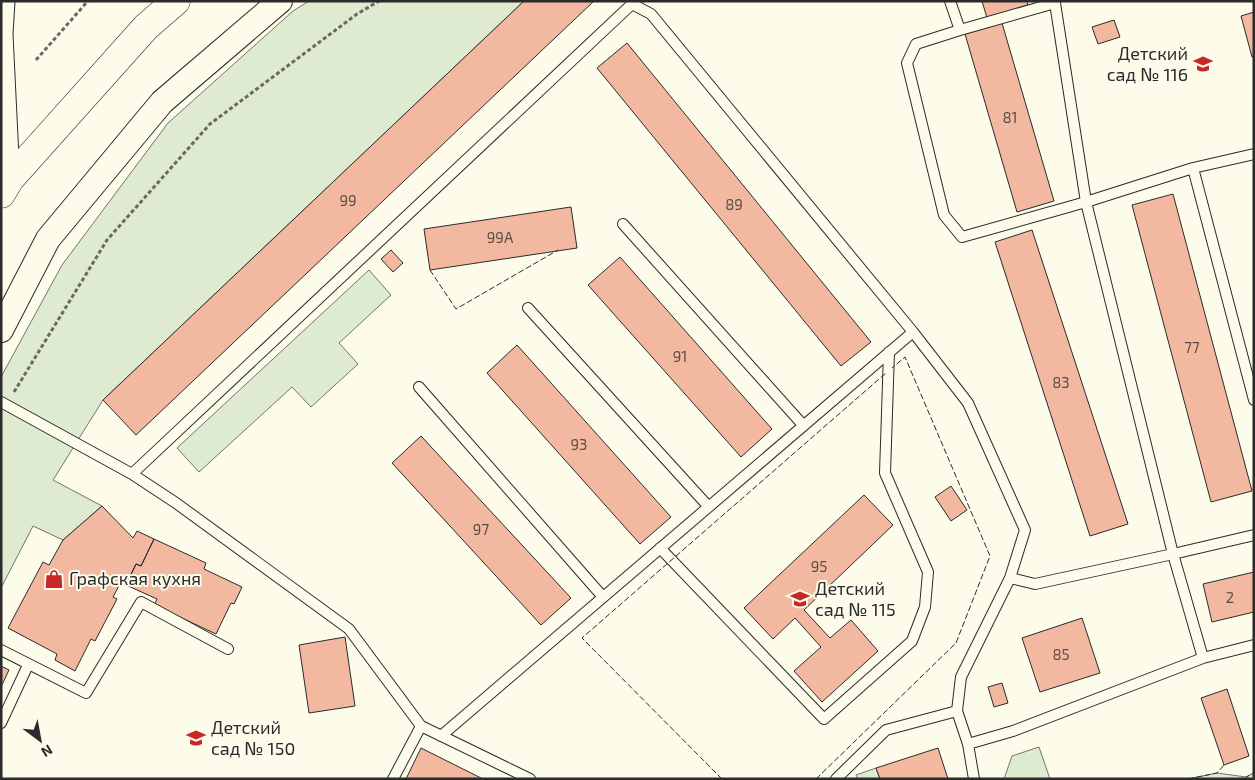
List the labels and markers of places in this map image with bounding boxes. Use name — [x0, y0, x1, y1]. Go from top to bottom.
place label: Детский сад № 116 — [1107, 42, 1188, 85]
school or university icon: Детский сад № 116 — [1192, 53, 1214, 75]
place label: Графская кухня — [69, 567, 201, 589]
shop icon: Графская кухня — [43, 568, 65, 590]
place label: Детский сад № 115 — [815, 577, 896, 620]
school or university icon: Детский сад № 115 — [789, 588, 811, 610]
place label: Детский сад № 150 — [211, 716, 295, 759]
school or university icon: Детский сад № 150 — [185, 727, 207, 749]

